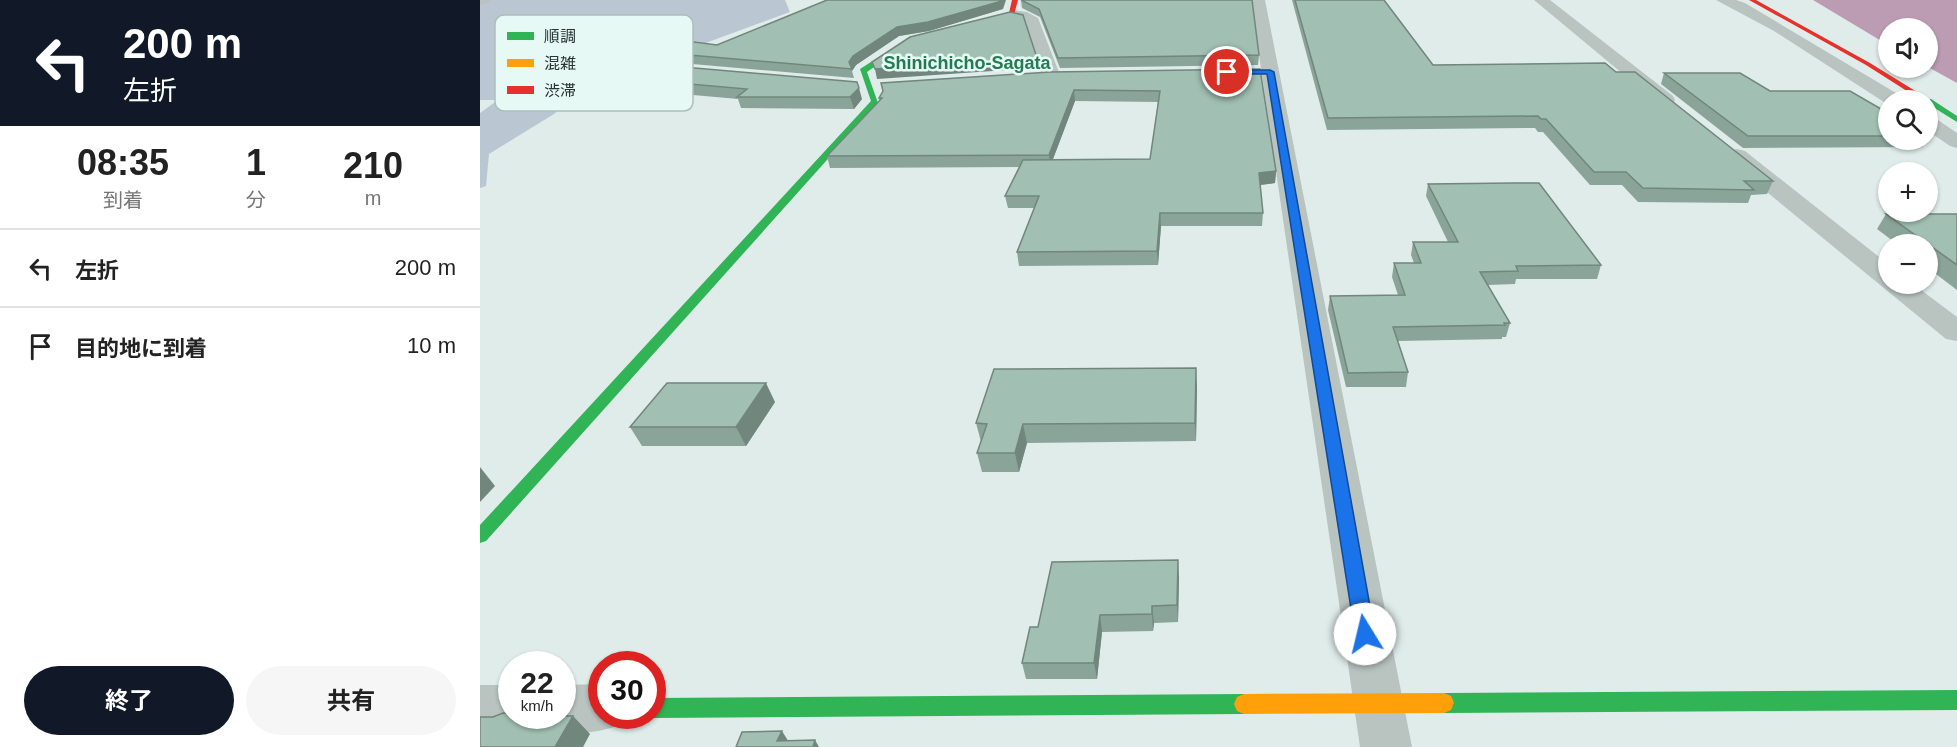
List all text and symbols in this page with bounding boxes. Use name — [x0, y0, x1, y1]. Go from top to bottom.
legend — [495, 15, 693, 111]
map controls — [1878, 18, 1938, 294]
button: sound — [1878, 18, 1938, 78]
text: 200 m — [123, 20, 242, 67]
icon: left — [24, 24, 102, 102]
text: 順調 — [544, 28, 576, 45]
pin — [1201, 46, 1252, 97]
district label: Shinichicho-Sagata — [883, 53, 1052, 73]
text: 混雑 — [544, 55, 576, 72]
icon: arrive — [1210, 55, 1243, 88]
text: 左折 — [123, 76, 177, 106]
text: 渋滞 — [544, 82, 576, 99]
button: search — [1878, 90, 1938, 150]
text: 08:35 — [77, 142, 169, 183]
text: 1 — [246, 142, 266, 183]
text: 210 — [343, 145, 403, 186]
button: + — [1878, 162, 1938, 222]
text: m — [365, 187, 381, 209]
text: 到着 — [103, 189, 143, 211]
text: 分 — [246, 189, 266, 211]
button: − — [1878, 234, 1938, 294]
icon: left — [24, 252, 57, 285]
text: 200 m — [395, 255, 456, 280]
text: 左折 — [75, 258, 119, 283]
icon: arrive — [24, 330, 57, 363]
text: 10 m — [407, 333, 456, 358]
text: 目的地に到着 — [75, 336, 207, 361]
position arrow — [1333, 602, 1397, 666]
speed limit sign: 30 — [588, 651, 666, 729]
button: 終了 — [24, 666, 234, 735]
button: 共有 — [246, 666, 456, 735]
text: 22 — [520, 666, 554, 699]
text: km/h — [521, 697, 553, 714]

